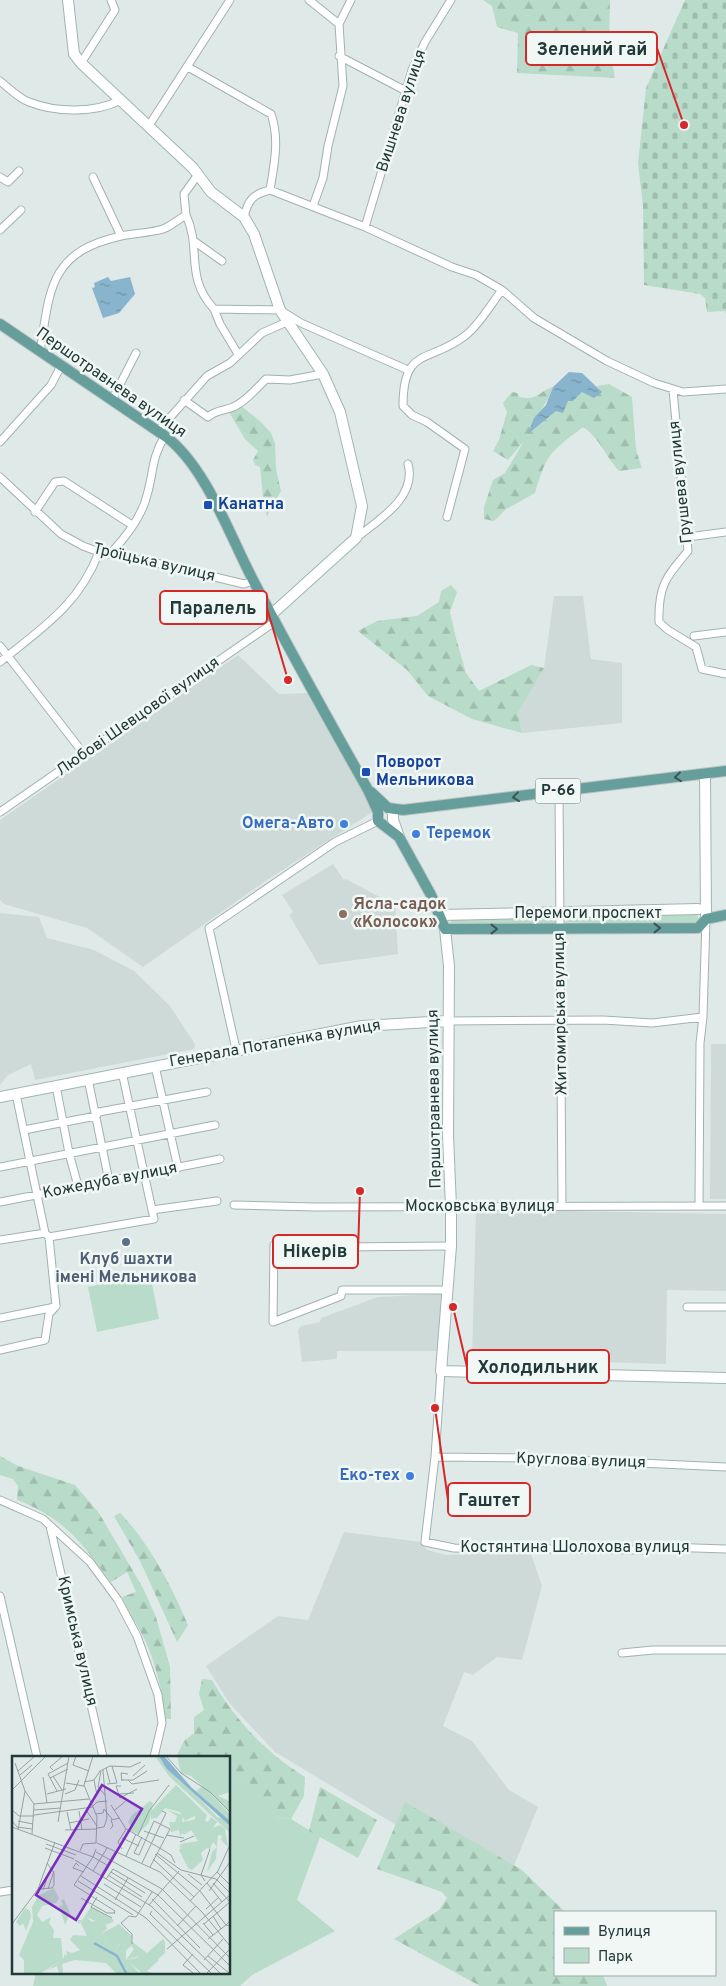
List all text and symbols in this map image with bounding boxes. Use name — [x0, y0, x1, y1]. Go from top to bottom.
callout: Зелений гай — [526, 32, 657, 65]
text: Зелений гай — [537, 39, 647, 62]
street label: Вишнева вулиця — [373, 47, 431, 175]
street label: Першотравнева вулиця — [32, 323, 190, 443]
street label: Грушева вулиця — [665, 420, 697, 544]
place label: Канатна — [218, 495, 284, 515]
marker: Канатна — [202, 499, 214, 511]
street label: Троїцька вулиця — [91, 539, 217, 587]
callout: Паралель — [160, 591, 267, 624]
text: Паралель — [170, 598, 256, 621]
street label: Любові Шевцової вулиця — [52, 653, 224, 781]
place label: Поворот Мельникова — [376, 753, 474, 791]
marker: Поворот Мельникова — [360, 766, 372, 778]
one-way arrow — [673, 771, 681, 782]
road number: Р-66 — [536, 778, 580, 804]
one-way arrow — [512, 791, 520, 802]
place label: Омега-Авто — [242, 814, 334, 834]
marker: Омега-Авто — [338, 818, 350, 830]
place label: Теремок — [426, 824, 491, 844]
marker: Теремок — [410, 828, 422, 840]
place label: Ясла-садок «Колосок» — [353, 895, 446, 933]
street label: Перемоги проспект — [514, 904, 662, 924]
marker: Ясла-садок «Колосок» — [337, 908, 349, 920]
one-way arrow — [653, 923, 661, 933]
one-way arrow — [490, 924, 498, 934]
street label: Житомирська вулиця — [550, 932, 572, 1096]
street label: Першотравнева вулиця — [423, 1009, 447, 1189]
street label: Генерала Потапенка вулиця — [168, 1016, 382, 1072]
street label: Кожедуба вулиця — [41, 1158, 179, 1204]
street label: Московська вулиця — [405, 1197, 555, 1217]
callout: Нікерів — [273, 1235, 358, 1268]
marker: Клуб шахти імені Мельникова — [120, 1236, 132, 1248]
text: Нікерів — [283, 1241, 347, 1264]
place label: Клуб шахти імені Мельникова — [55, 1250, 197, 1288]
callout: Холодильник — [467, 1350, 609, 1383]
text: Холодильник — [477, 1357, 599, 1380]
street label: Круглова вулиця — [516, 1449, 646, 1473]
place label: Еко-тех — [339, 1466, 400, 1486]
marker: Еко-тех — [404, 1470, 416, 1482]
callout: Гаштет — [448, 1483, 530, 1516]
text: Гаштет — [458, 1490, 521, 1513]
street label: Костянтина Шолохова вулиця — [460, 1538, 690, 1558]
street label: Кримська вулиця — [52, 1574, 102, 1708]
inset map — [12, 1756, 230, 1974]
legend — [554, 1911, 716, 1976]
text: Вулиця — [598, 1923, 651, 1942]
text: Парк — [598, 1948, 633, 1967]

